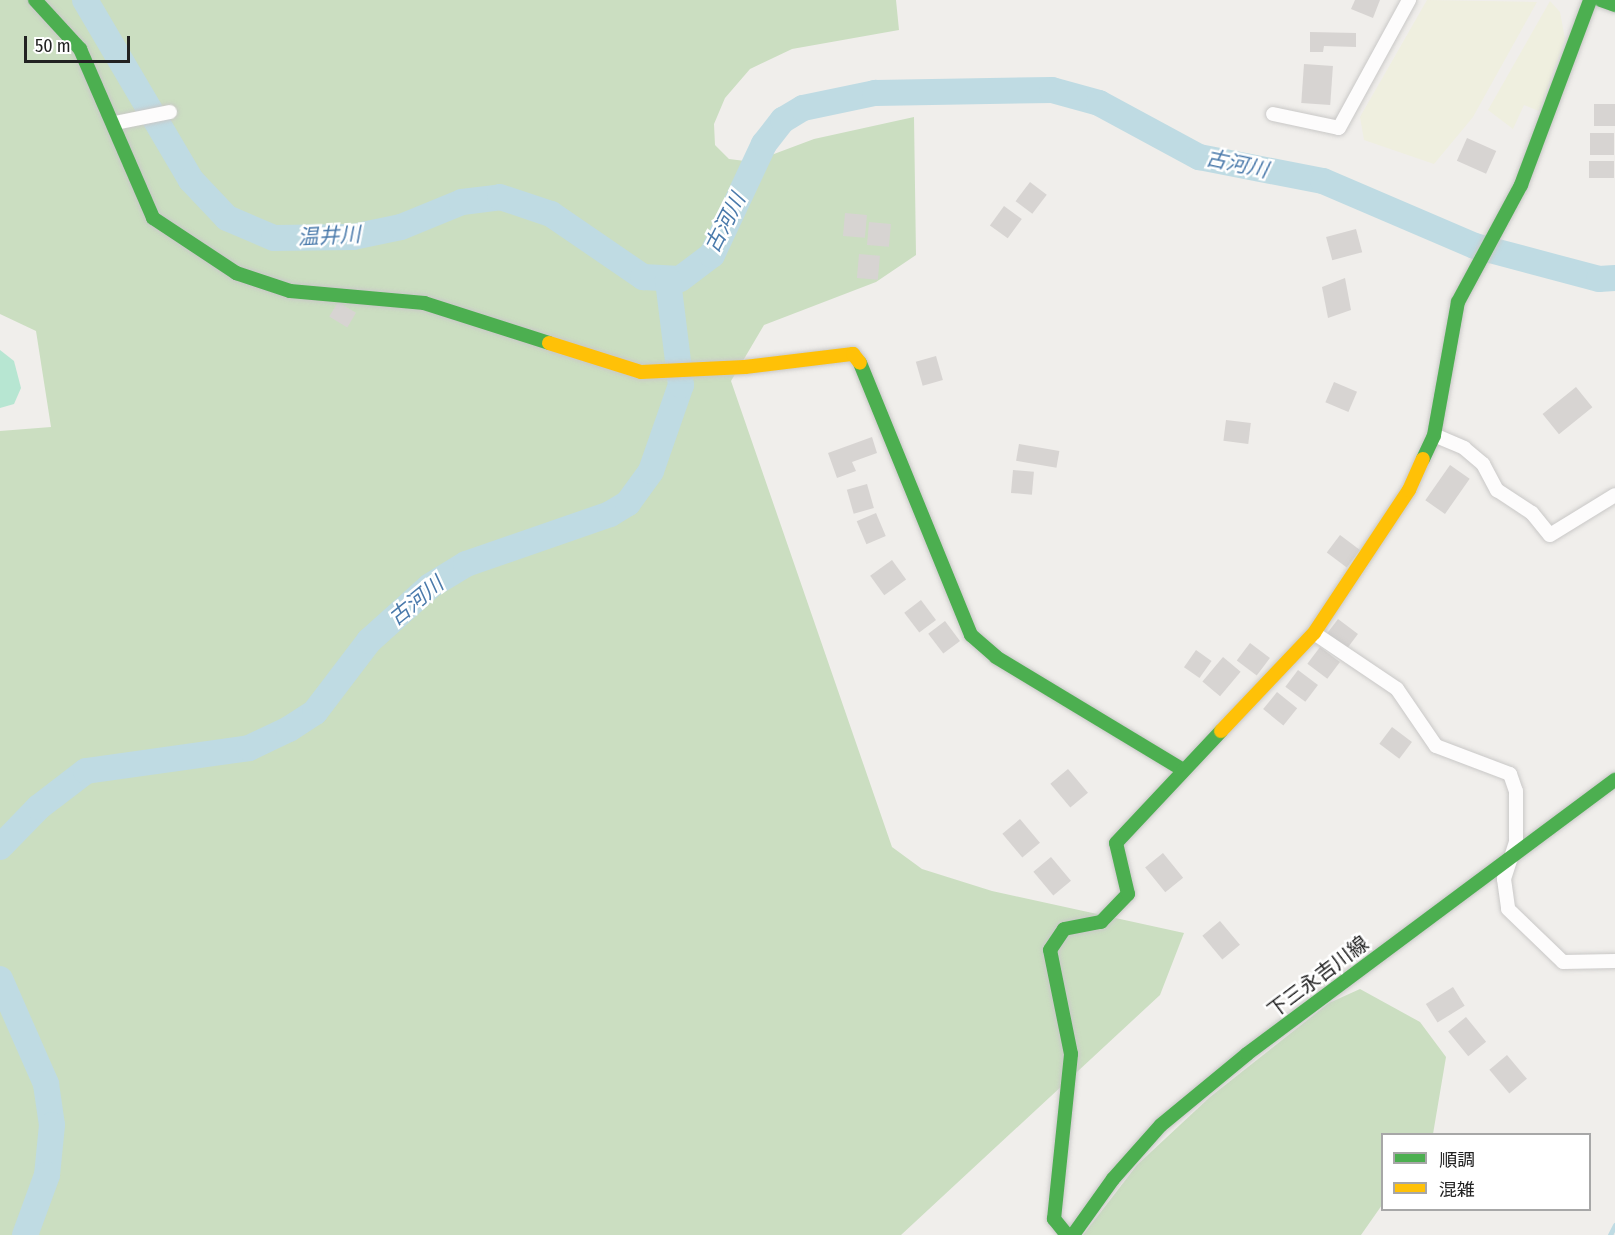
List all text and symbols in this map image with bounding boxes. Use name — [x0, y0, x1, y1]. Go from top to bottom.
scale bar — [27, 24, 134, 62]
text: 50 m — [35, 35, 71, 57]
water label: 古河川 — [1204, 145, 1270, 183]
water label: 古河川 — [699, 189, 751, 257]
water label: 温井川 — [297, 222, 361, 250]
water label: 古河川 — [384, 571, 448, 631]
street label: 下三永吉川線 — [1263, 931, 1373, 1023]
legend — [1381, 1133, 1591, 1211]
text: 順調 — [1439, 1149, 1475, 1171]
text: 混雑 — [1439, 1179, 1475, 1201]

